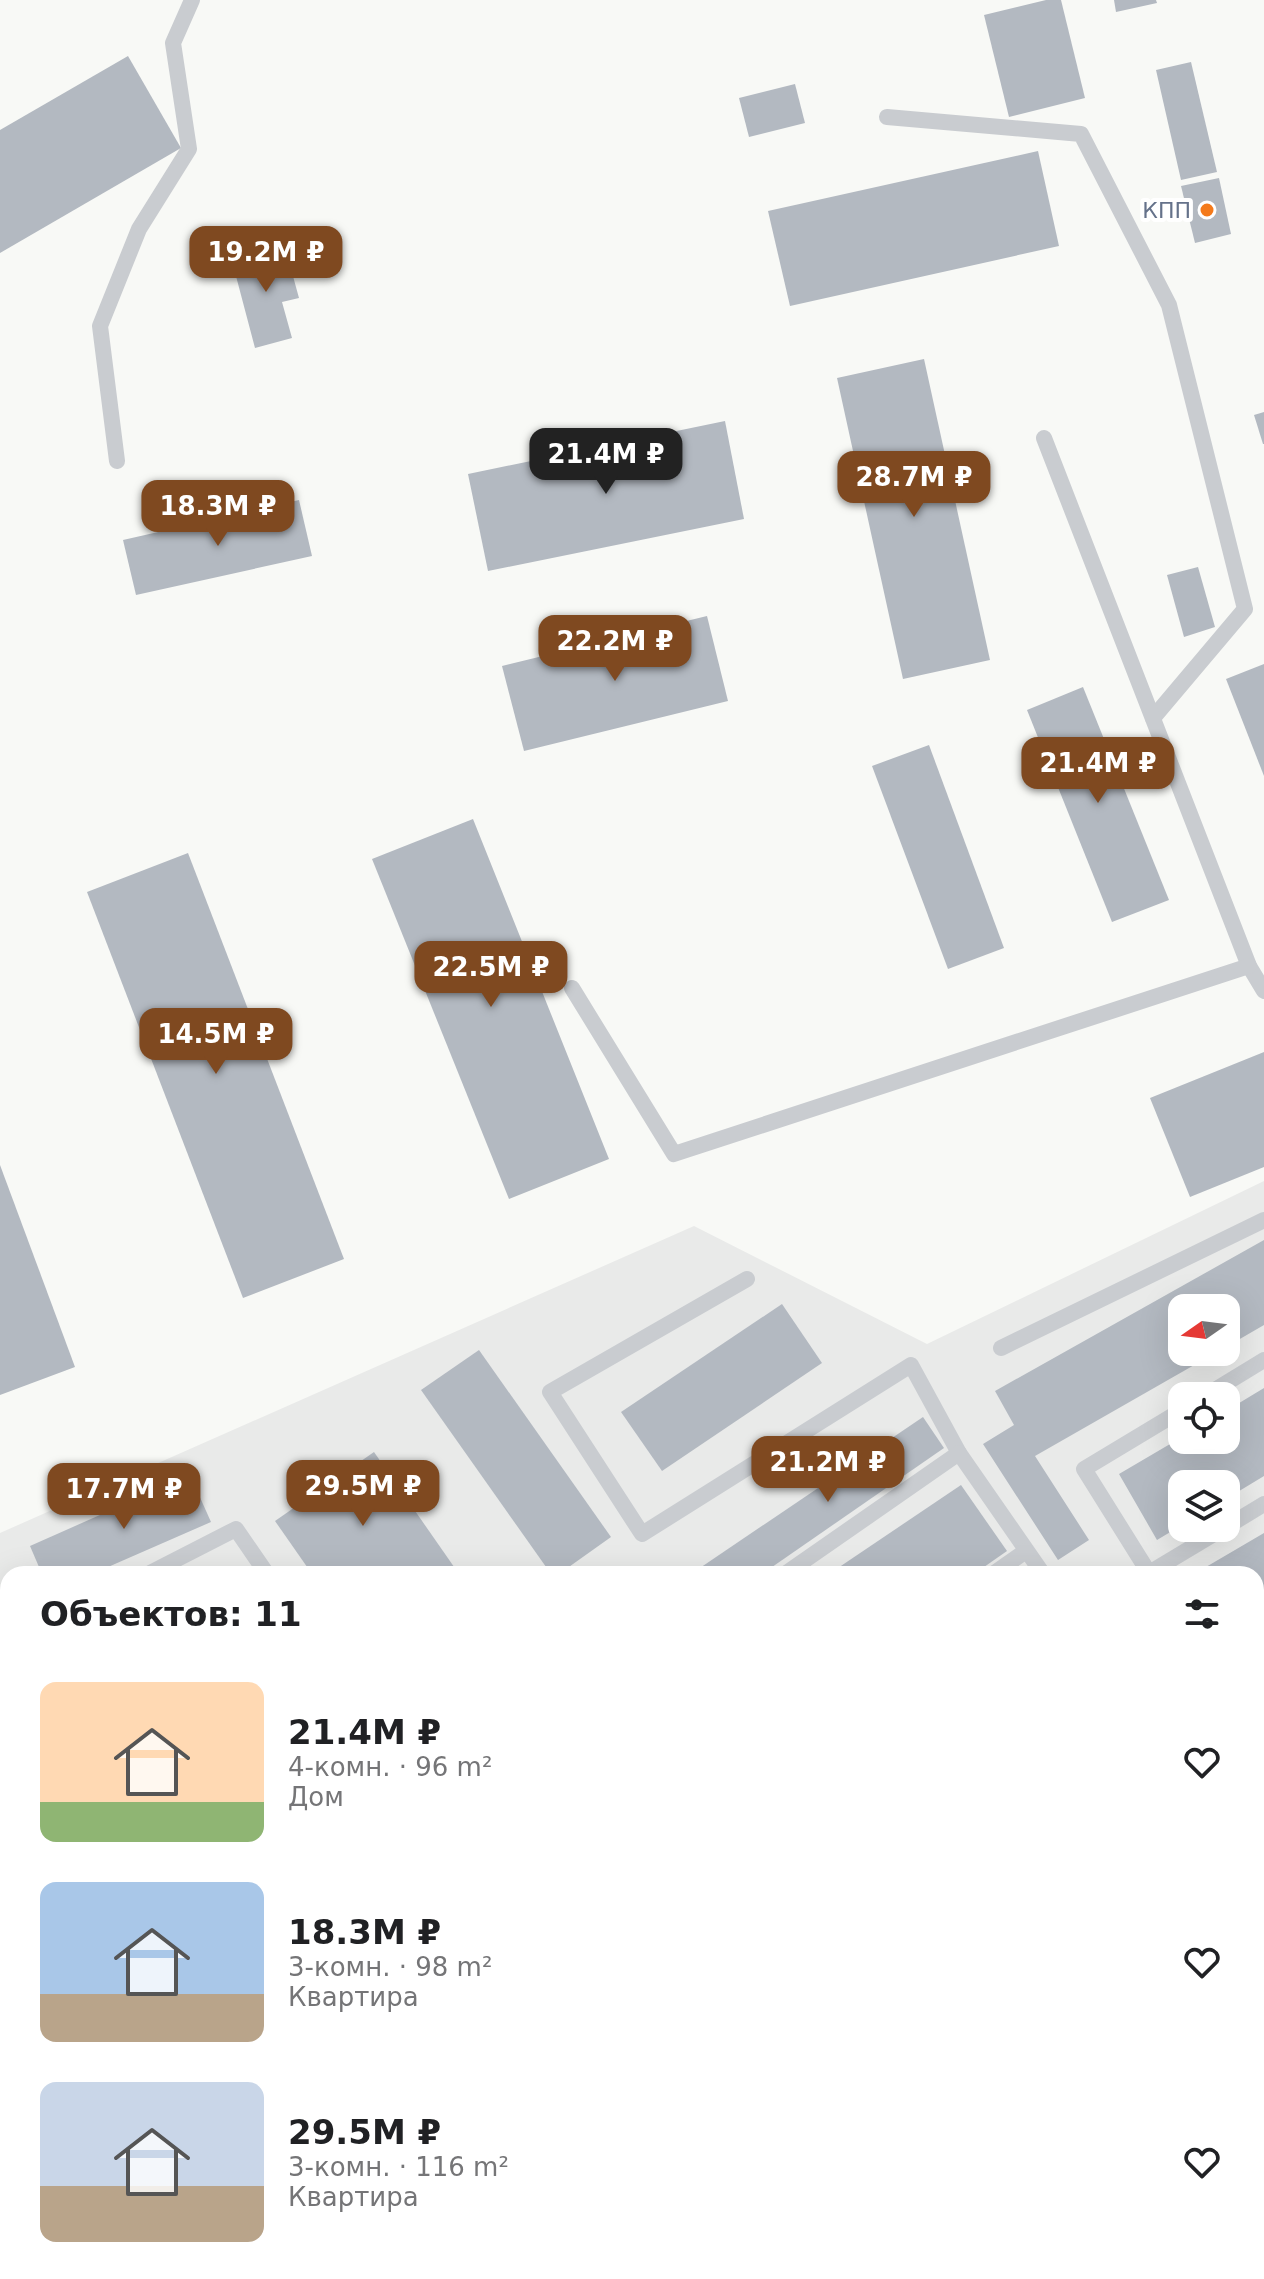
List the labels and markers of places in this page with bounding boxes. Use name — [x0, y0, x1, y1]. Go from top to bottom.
place label: КПП — [1142, 198, 1191, 223]
marker: КПП — [1198, 201, 1216, 219]
pin: 19.2M ₽ — [192, 226, 340, 294]
pin: 21.4M ₽ — [532, 428, 680, 496]
pin: 28.7M ₽ — [840, 451, 988, 519]
pin: 18.3M ₽ — [144, 480, 292, 548]
pin: 22.2M ₽ — [541, 615, 689, 683]
pin: 21.4M ₽ — [1024, 737, 1172, 805]
pin: 22.5M ₽ — [417, 941, 565, 1009]
pin: 14.5M ₽ — [142, 1008, 290, 1076]
pin: 21.2M ₽ — [754, 1436, 902, 1504]
pin: 29.5M ₽ — [289, 1460, 437, 1528]
pin: 17.7M ₽ — [50, 1463, 198, 1531]

